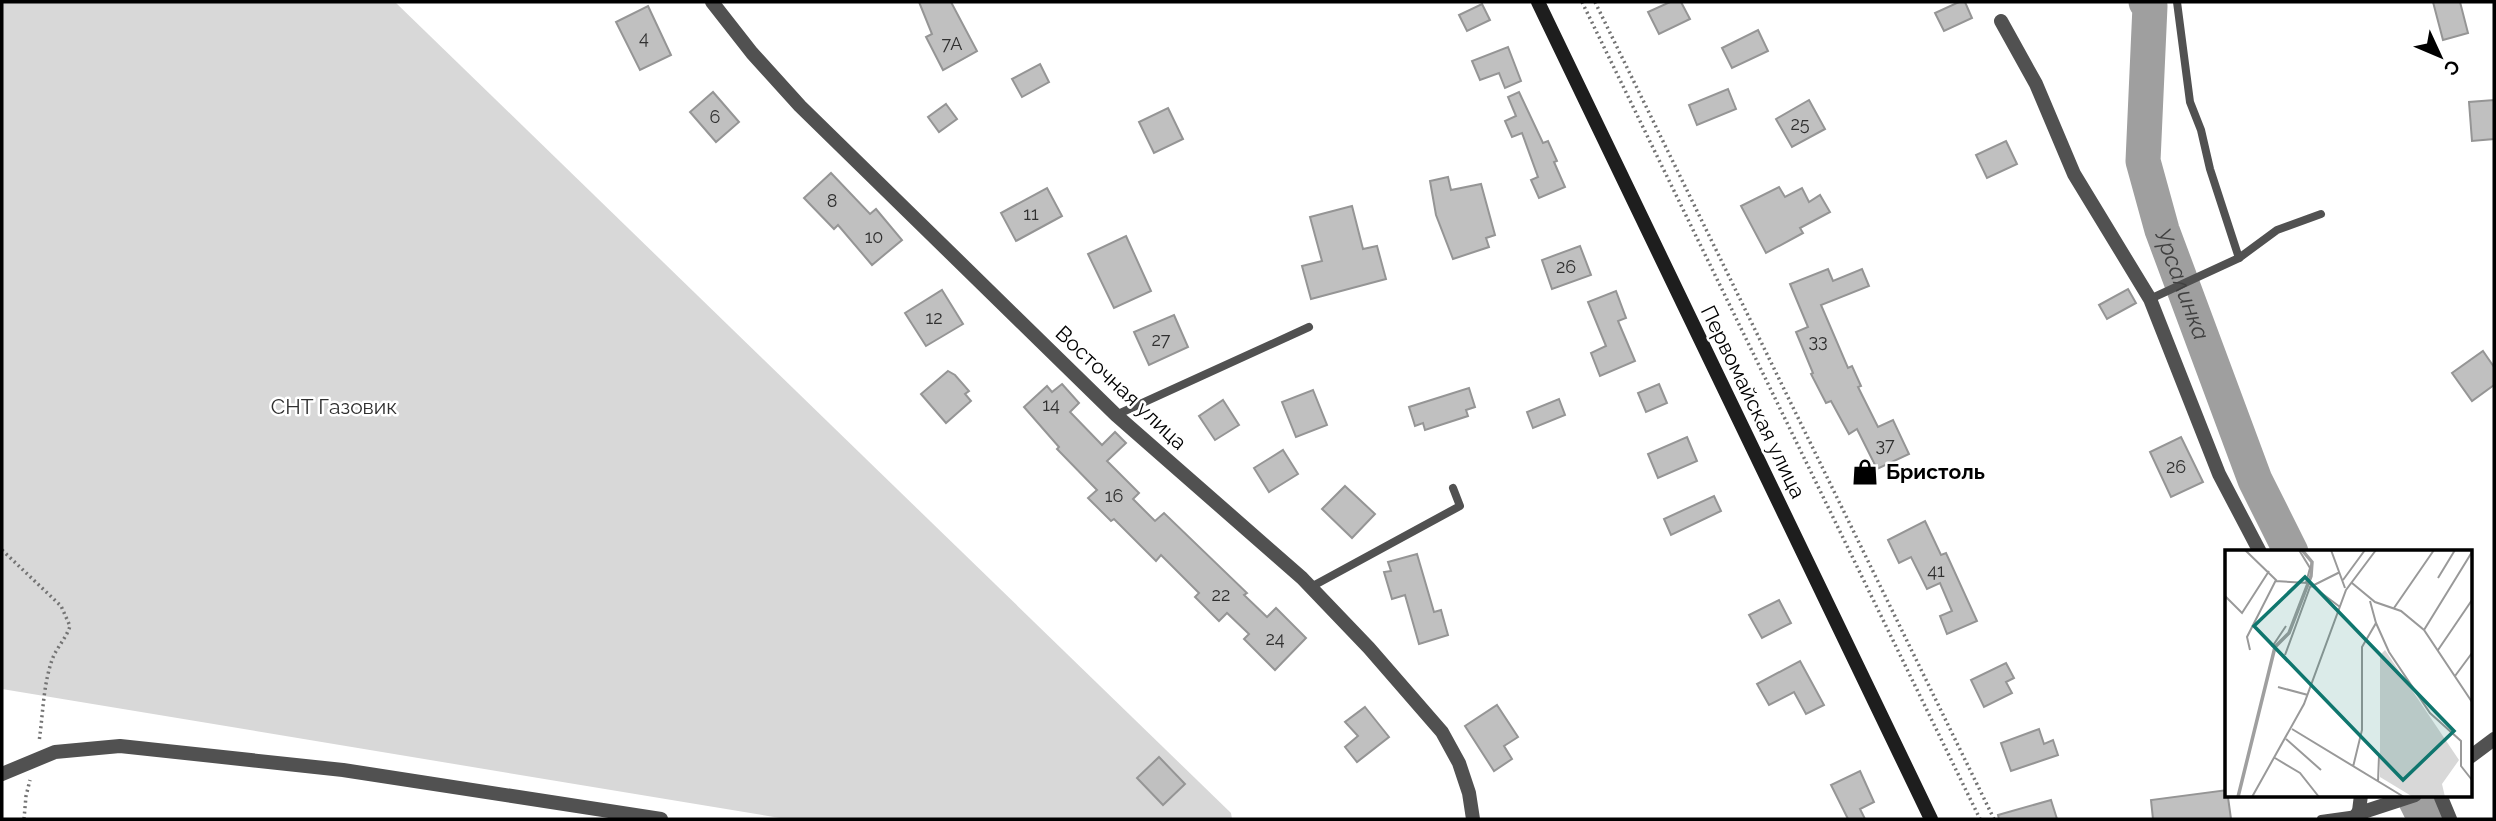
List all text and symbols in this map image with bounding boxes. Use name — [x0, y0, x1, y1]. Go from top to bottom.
north arrow — [2405, 21, 2475, 91]
house number: 4 — [639, 27, 649, 48]
house number: 7А — [942, 33, 963, 54]
text: С — [2440, 55, 2465, 80]
house number: 6 — [710, 106, 721, 127]
house number: 25 — [1790, 113, 1810, 134]
house number: 8 — [827, 190, 837, 211]
house number: 11 — [1023, 203, 1039, 224]
water label: Урсалинка — [2149, 224, 2216, 344]
house number: 10 — [865, 226, 883, 247]
house number: 26 — [1556, 256, 1576, 277]
street label: Первомайская улица — [1696, 301, 1811, 502]
house number: 12 — [925, 307, 943, 328]
street label: Восточная улица — [1051, 320, 1192, 455]
house number: 27 — [1151, 329, 1171, 350]
house number: 33 — [1808, 330, 1828, 351]
park label: СНТ Газовик — [271, 394, 397, 419]
house number: 14 — [1042, 394, 1060, 415]
house number: 37 — [1875, 434, 1895, 455]
house number: 26 — [2166, 456, 2186, 477]
shop icon: Бристоль — [1850, 457, 1880, 487]
place label: Бристоль — [1886, 459, 1985, 484]
house number: 16 — [1105, 485, 1123, 506]
inset map — [2225, 550, 2472, 796]
house number: 41 — [1927, 560, 1945, 581]
house number: 22 — [1212, 584, 1230, 605]
house number: 24 — [1265, 628, 1285, 649]

